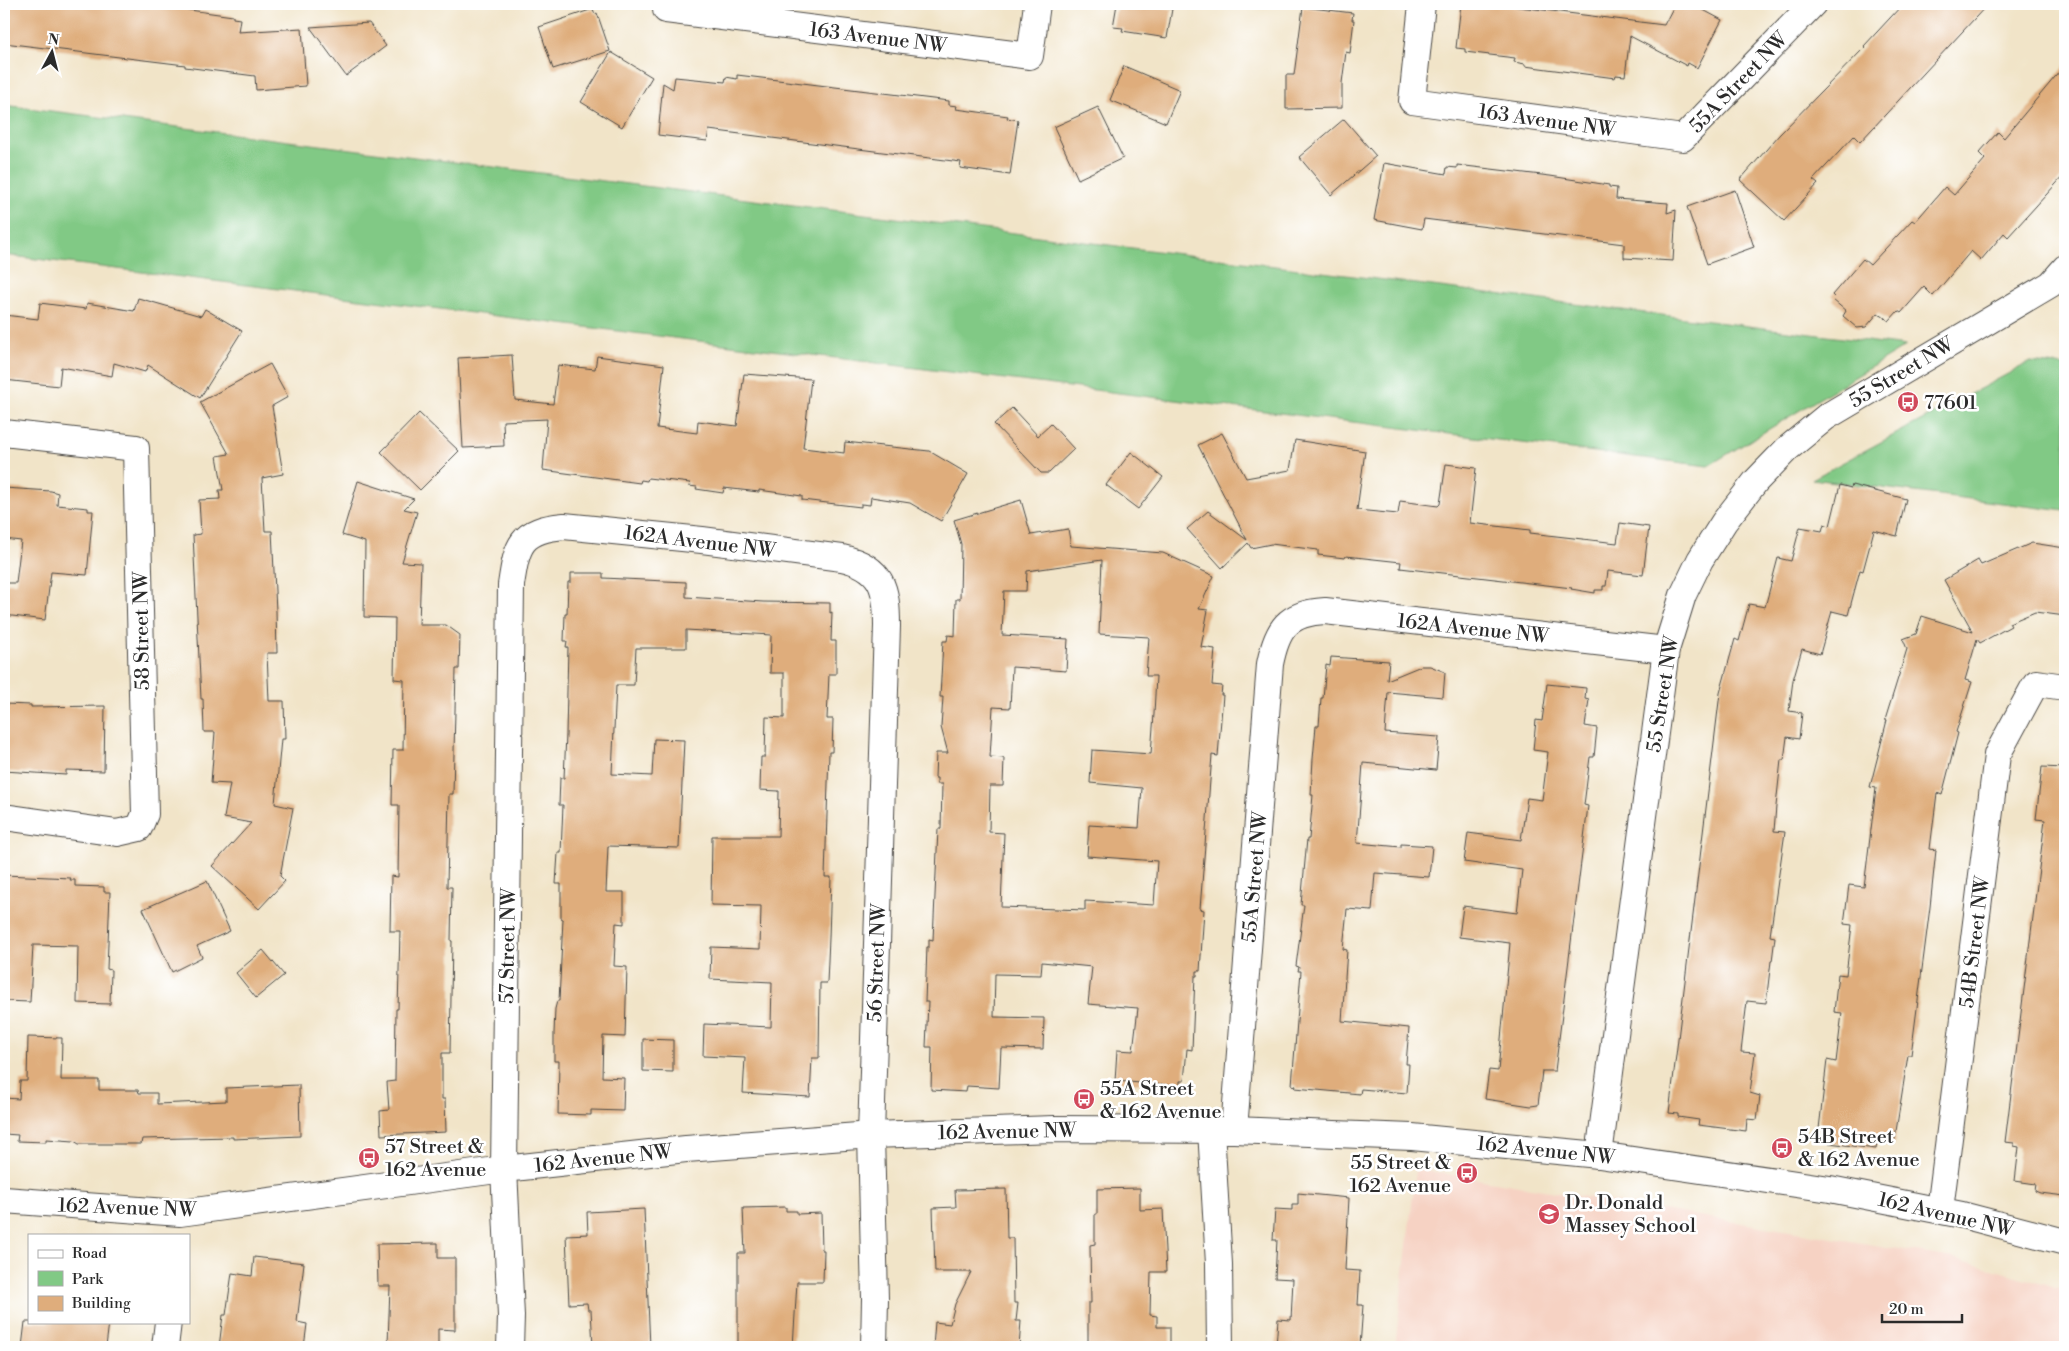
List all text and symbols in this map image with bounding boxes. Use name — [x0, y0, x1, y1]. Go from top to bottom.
street label: 163 Avenue NW — [808, 18, 949, 59]
street label: 55A Street NW — [1684, 27, 1794, 139]
north arrow — [28, 28, 78, 78]
text: N — [47, 30, 60, 50]
street label: 163 Avenue NW — [1477, 99, 1618, 144]
street label: 55 Street NW — [1845, 332, 1959, 414]
bus stop icon: 77601 — [1896, 390, 1920, 414]
place label: 77601 — [1924, 391, 1977, 416]
street label: 162A Avenue NW — [623, 521, 778, 564]
street label: 58 Street NW — [129, 570, 156, 691]
street label: 162A Avenue NW — [1396, 609, 1551, 650]
street label: 55 Street NW — [1642, 633, 1685, 754]
street label: 55A Street NW — [1237, 810, 1274, 944]
street label: 54B Street NW — [1955, 874, 1996, 1010]
street label: 57 Street NW — [495, 887, 522, 1004]
street label: 56 Street NW — [863, 902, 892, 1023]
place label: 55A Street & 162 Avenue — [1100, 1077, 1222, 1125]
bus stop icon: 55A Street & 162 Avenue — [1072, 1087, 1096, 1111]
street label: 162 Avenue NW — [938, 1119, 1077, 1146]
place label: 54B Street & 162 Avenue — [1798, 1125, 1920, 1173]
street label: 162 Avenue NW — [1476, 1132, 1617, 1171]
place label: 57 Street & 162 Avenue — [385, 1135, 486, 1183]
bus stop icon: 54B Street & 162 Avenue — [1770, 1136, 1794, 1160]
street label: 162 Avenue NW — [533, 1140, 674, 1179]
bus stop icon: 57 Street & 162 Avenue — [357, 1146, 381, 1170]
place label: 55 Street & 162 Avenue — [1350, 1151, 1451, 1199]
bus stop icon: 55 Street & 162 Avenue — [1455, 1161, 1479, 1185]
street label: 162 Avenue NW — [1875, 1188, 2017, 1243]
place label: Dr. Donald Massey School — [1565, 1191, 1696, 1239]
street label: 162 Avenue NW — [57, 1194, 197, 1223]
school or university icon: Dr. Donald Massey School — [1537, 1202, 1561, 1226]
legend — [28, 1234, 190, 1324]
text: Road — [72, 1244, 107, 1263]
text: Park — [72, 1270, 104, 1289]
scale bar — [1882, 1291, 1962, 1323]
text: Building — [71, 1294, 131, 1313]
text: 20 m — [1889, 1300, 1924, 1319]

